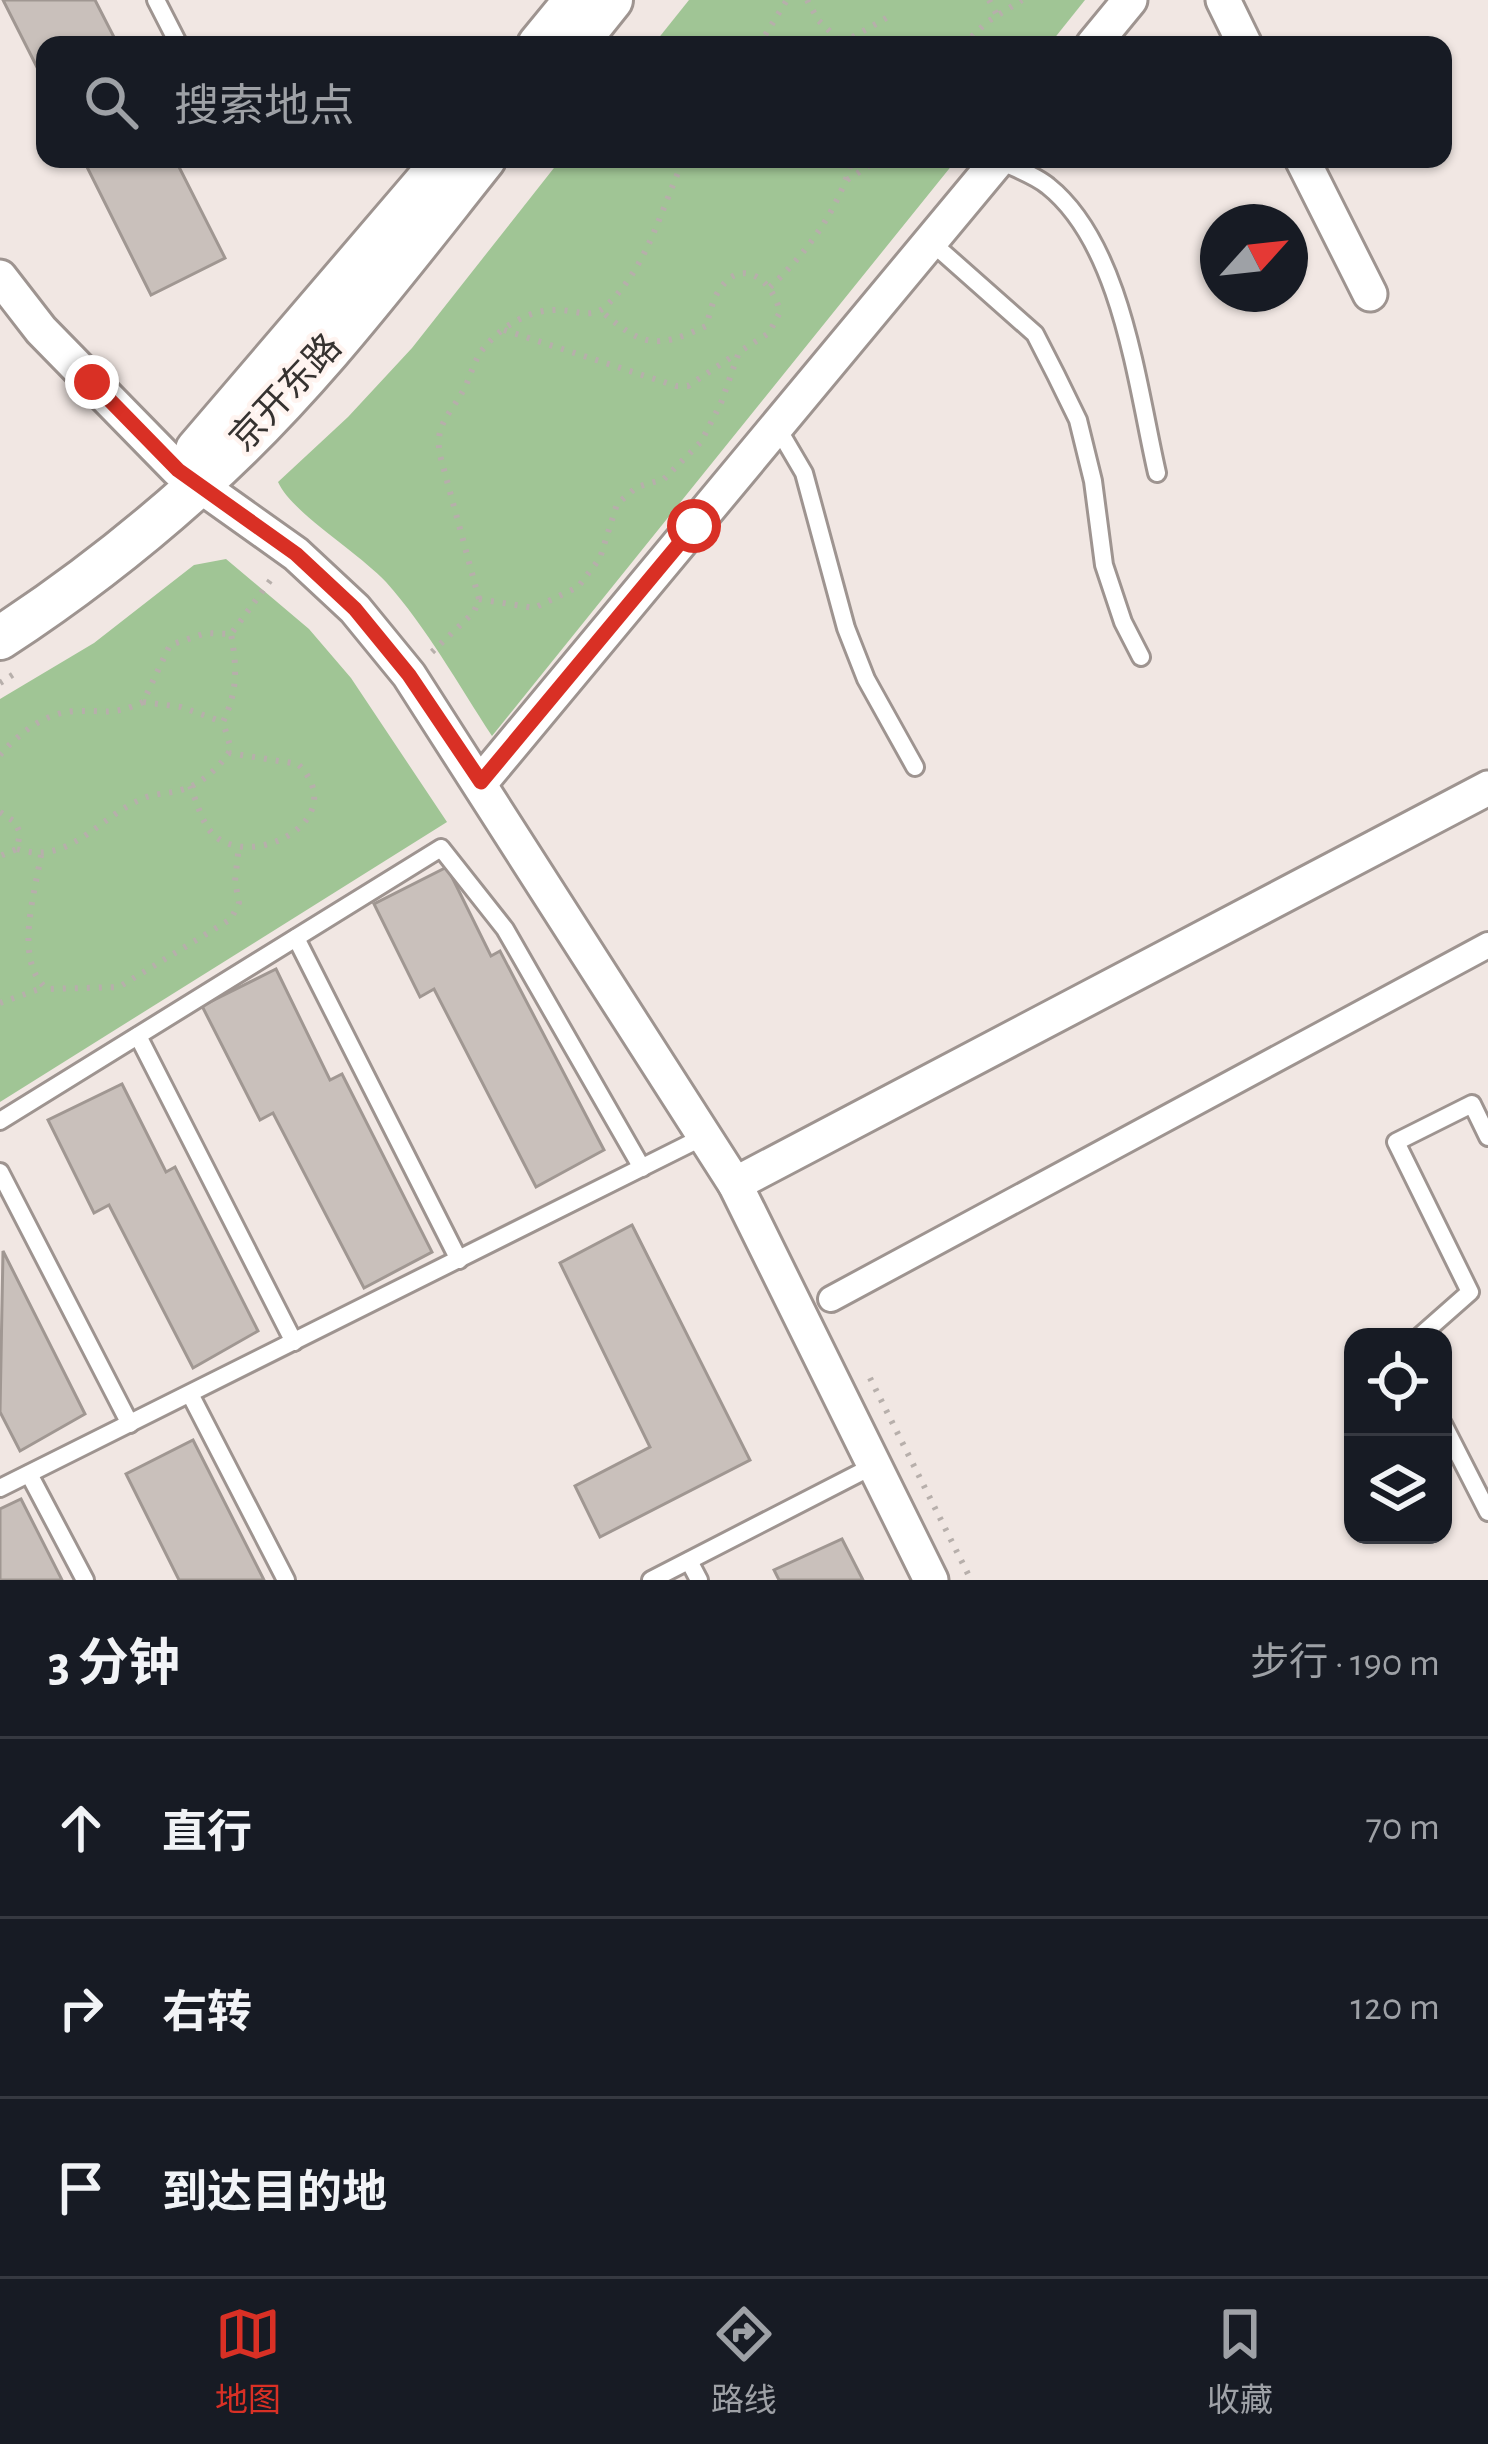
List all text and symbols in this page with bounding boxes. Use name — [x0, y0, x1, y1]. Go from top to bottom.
search box — [36, 36, 1452, 168]
icon: search — [78, 69, 144, 135]
text: 搜索地点 — [174, 85, 354, 130]
north arrow — [1200, 204, 1308, 312]
street label: 京开东路 — [222, 327, 348, 458]
route end — [65, 355, 119, 409]
route start — [667, 499, 721, 553]
map controls — [1344, 1328, 1452, 1544]
button: locate — [1344, 1328, 1452, 1436]
button: layers — [1344, 1436, 1452, 1544]
text: 3 分钟 — [48, 1639, 180, 1690]
text: 步行 · 190 m — [1250, 1644, 1440, 1683]
icon: ahead — [48, 1795, 114, 1861]
text: 70 m — [1366, 1808, 1440, 1847]
text: 直行 — [162, 1811, 252, 1856]
icon: right — [48, 1975, 114, 2041]
text: 120 m — [1351, 1988, 1440, 2027]
text: 右转 — [162, 1991, 252, 2036]
icon: arrive — [48, 2155, 114, 2221]
text: 到达目的地 — [162, 2171, 387, 2216]
tab: 地图 — [215, 2301, 281, 2422]
tab: 路线 — [711, 2301, 777, 2422]
tab: 收藏 — [1207, 2301, 1273, 2422]

